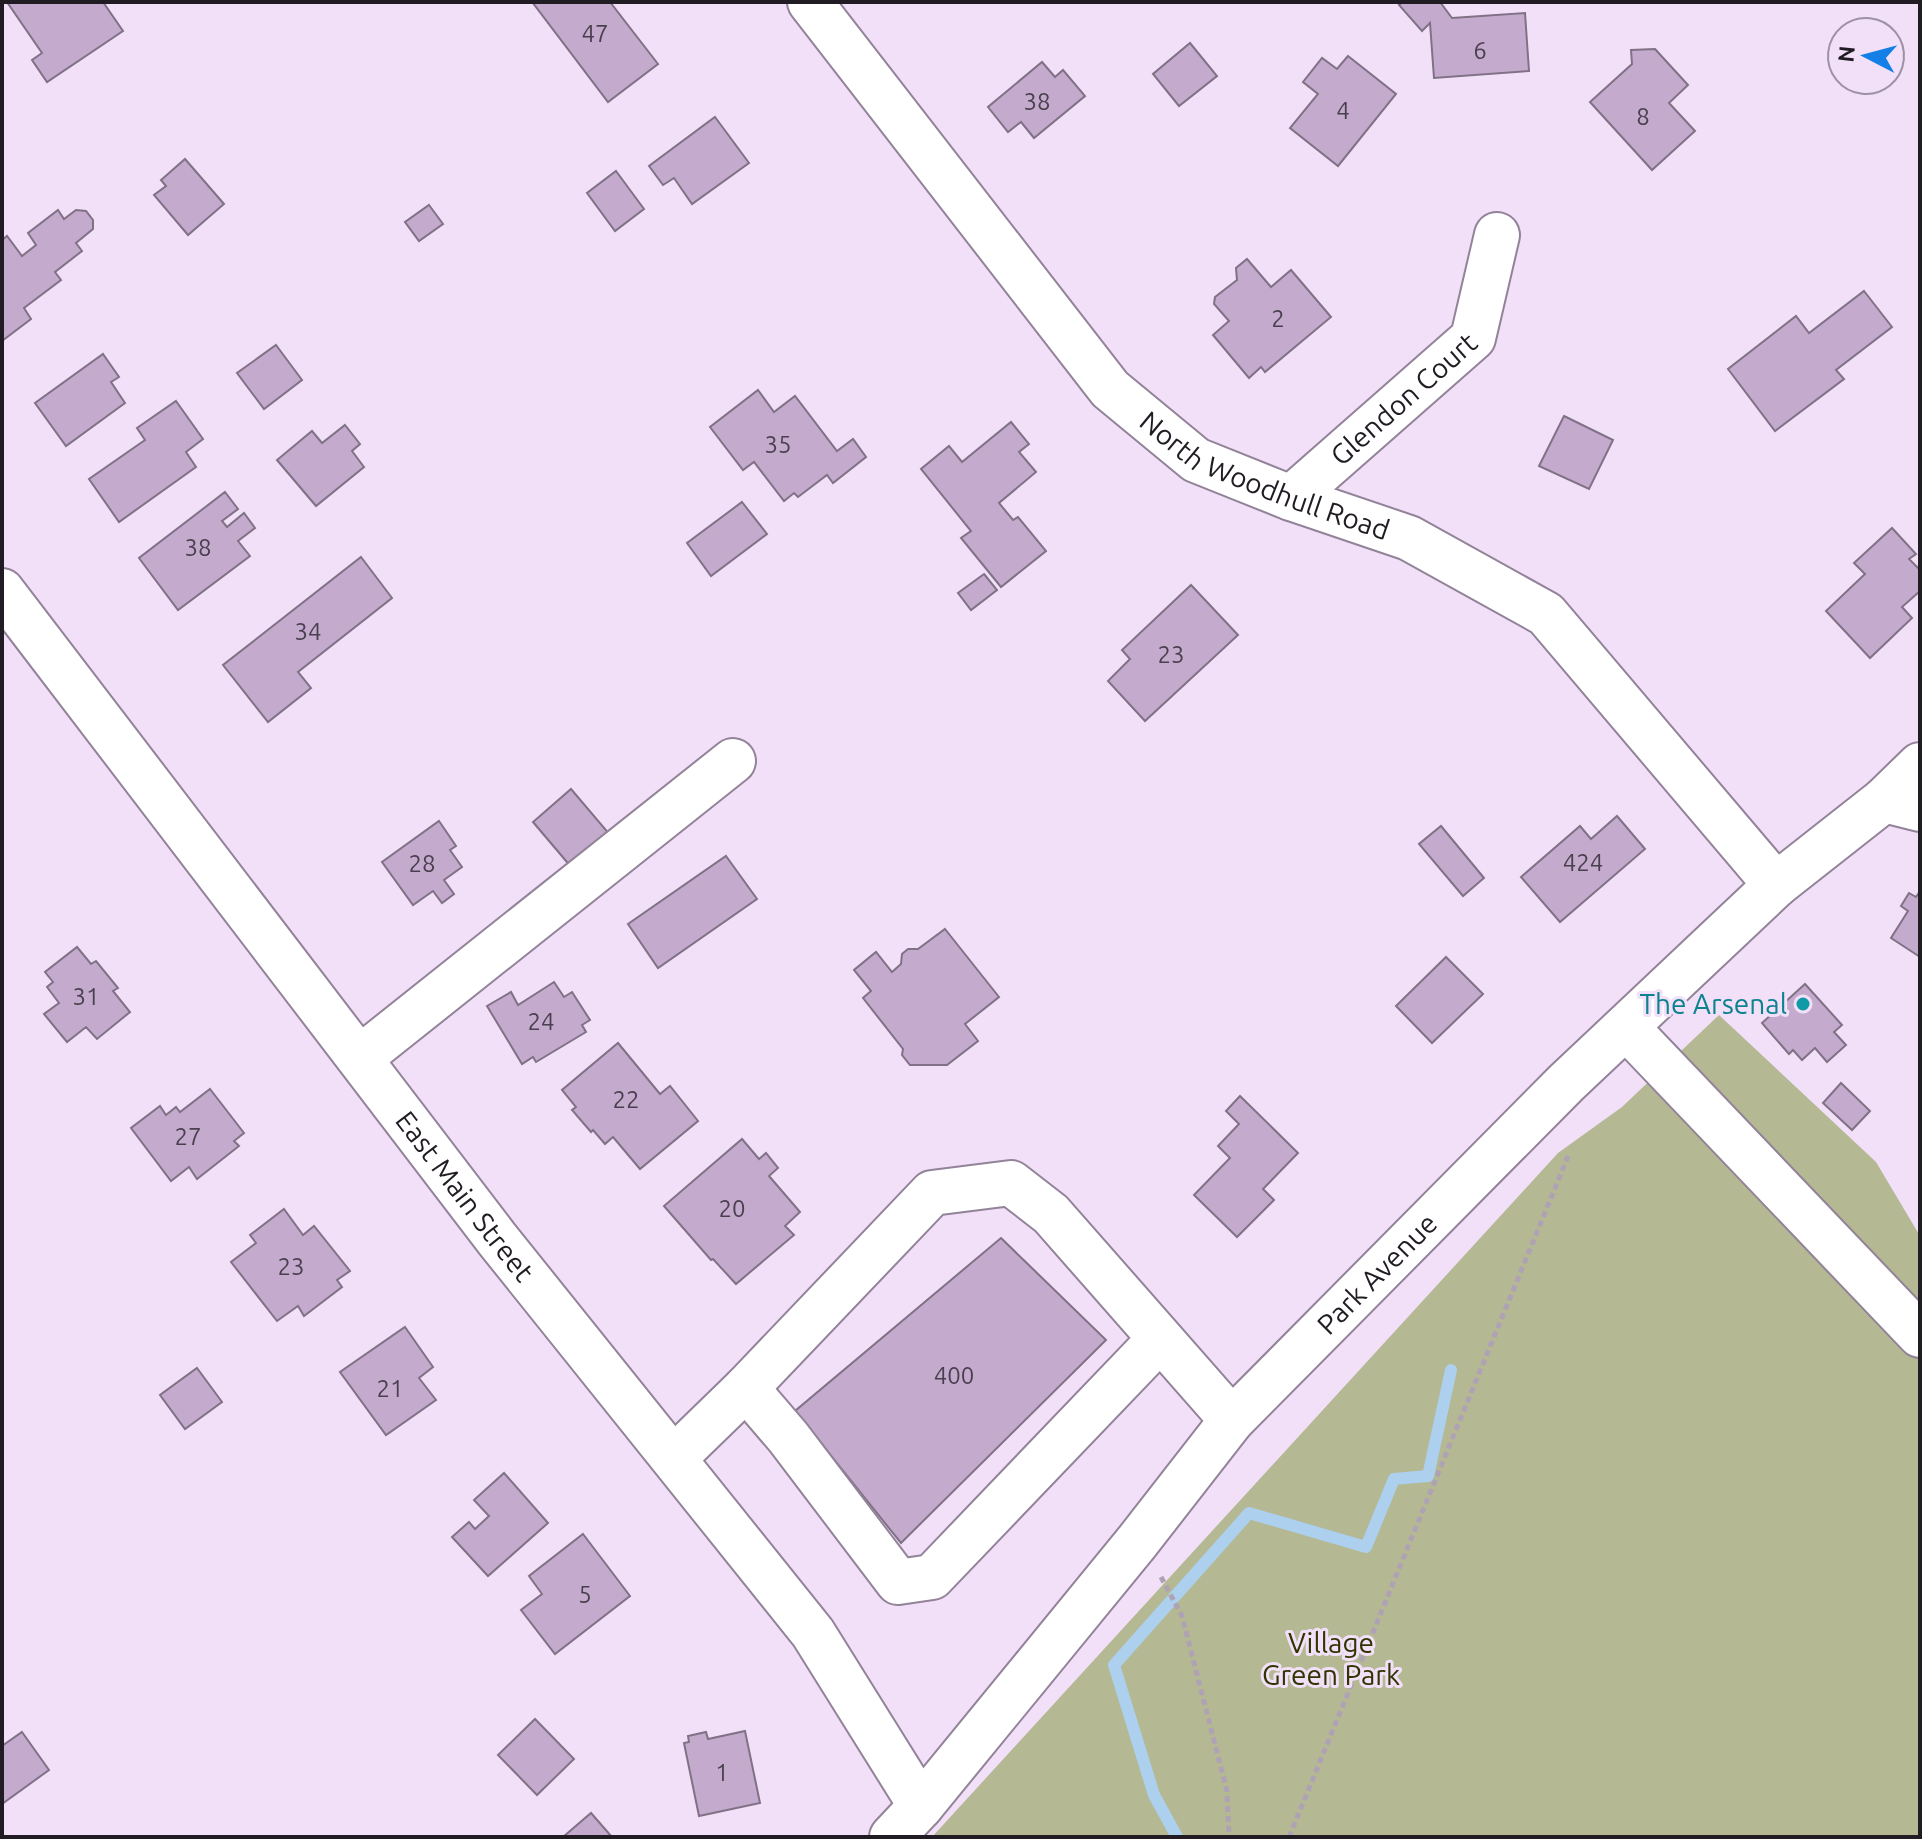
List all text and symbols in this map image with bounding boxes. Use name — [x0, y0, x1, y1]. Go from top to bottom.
north arrow — [1826, 16, 1906, 96]
house number: 47 — [581, 20, 609, 47]
house number: 6 — [1473, 37, 1487, 64]
text: N — [1832, 44, 1859, 63]
house number: 38 — [1023, 88, 1051, 115]
house number: 4 — [1336, 97, 1350, 124]
house number: 8 — [1636, 103, 1650, 130]
house number: 2 — [1271, 305, 1285, 332]
street label: Glendon Court — [1324, 326, 1483, 471]
street label: North Woodhull Road — [1134, 405, 1394, 545]
house number: 35 — [764, 431, 792, 458]
house number: 38 — [184, 534, 212, 561]
house number: 34 — [294, 618, 322, 645]
house number: 23 — [1157, 641, 1185, 668]
house number: 424 — [1563, 849, 1603, 876]
house number: 28 — [408, 850, 436, 877]
house number: 31 — [72, 983, 100, 1010]
place label: The Arsenal — [1639, 988, 1787, 1019]
marker: The Arsenal — [1794, 995, 1812, 1013]
house number: 24 — [527, 1008, 555, 1035]
house number: 22 — [612, 1086, 640, 1113]
street label: East Main Street — [390, 1105, 540, 1287]
house number: 27 — [174, 1123, 202, 1150]
house number: 20 — [718, 1195, 746, 1222]
street label: Park Avenue — [1310, 1207, 1443, 1340]
house number: 23 — [277, 1253, 305, 1280]
house number: 400 — [934, 1362, 974, 1389]
house number: 21 — [376, 1375, 404, 1402]
house number: 5 — [578, 1581, 592, 1608]
park label: Village Green Park — [1262, 1627, 1400, 1690]
house number: 1 — [715, 1759, 729, 1786]

